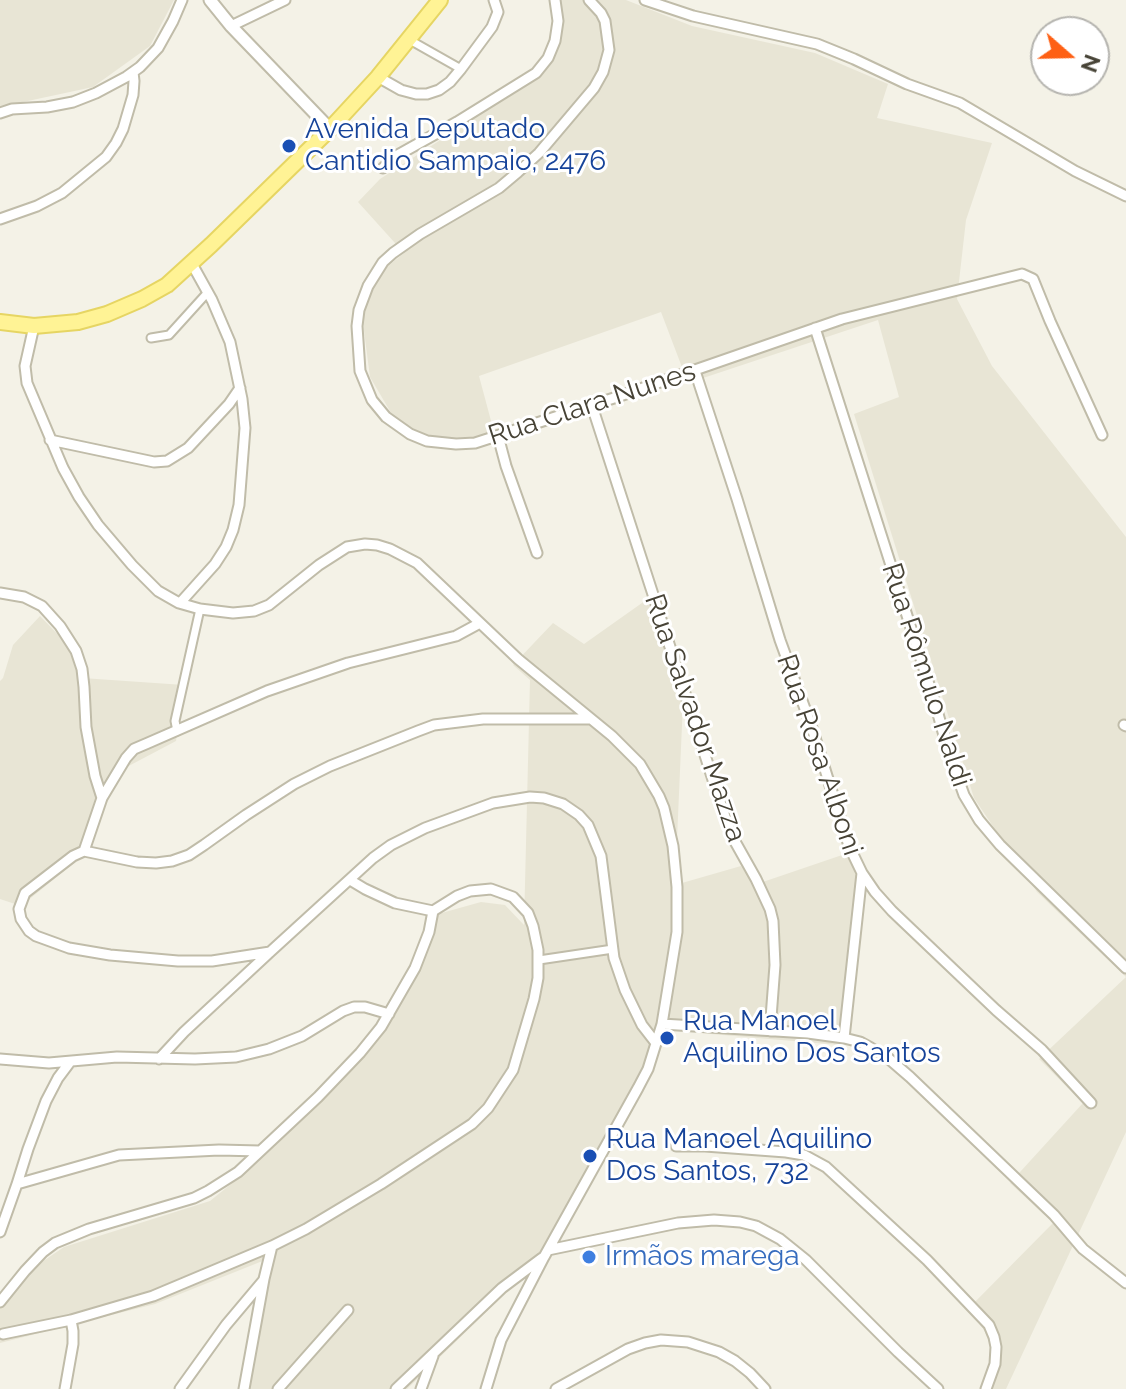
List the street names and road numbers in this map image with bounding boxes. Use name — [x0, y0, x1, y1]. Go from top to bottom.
street label: Rua Clara Nunes — [484, 355, 700, 453]
street label: Rua Rômulo Naldi — [874, 559, 978, 791]
street label: Rua Salvador Mazza — [637, 590, 753, 846]
street label: Rua Rosa Alboni — [769, 650, 869, 860]

